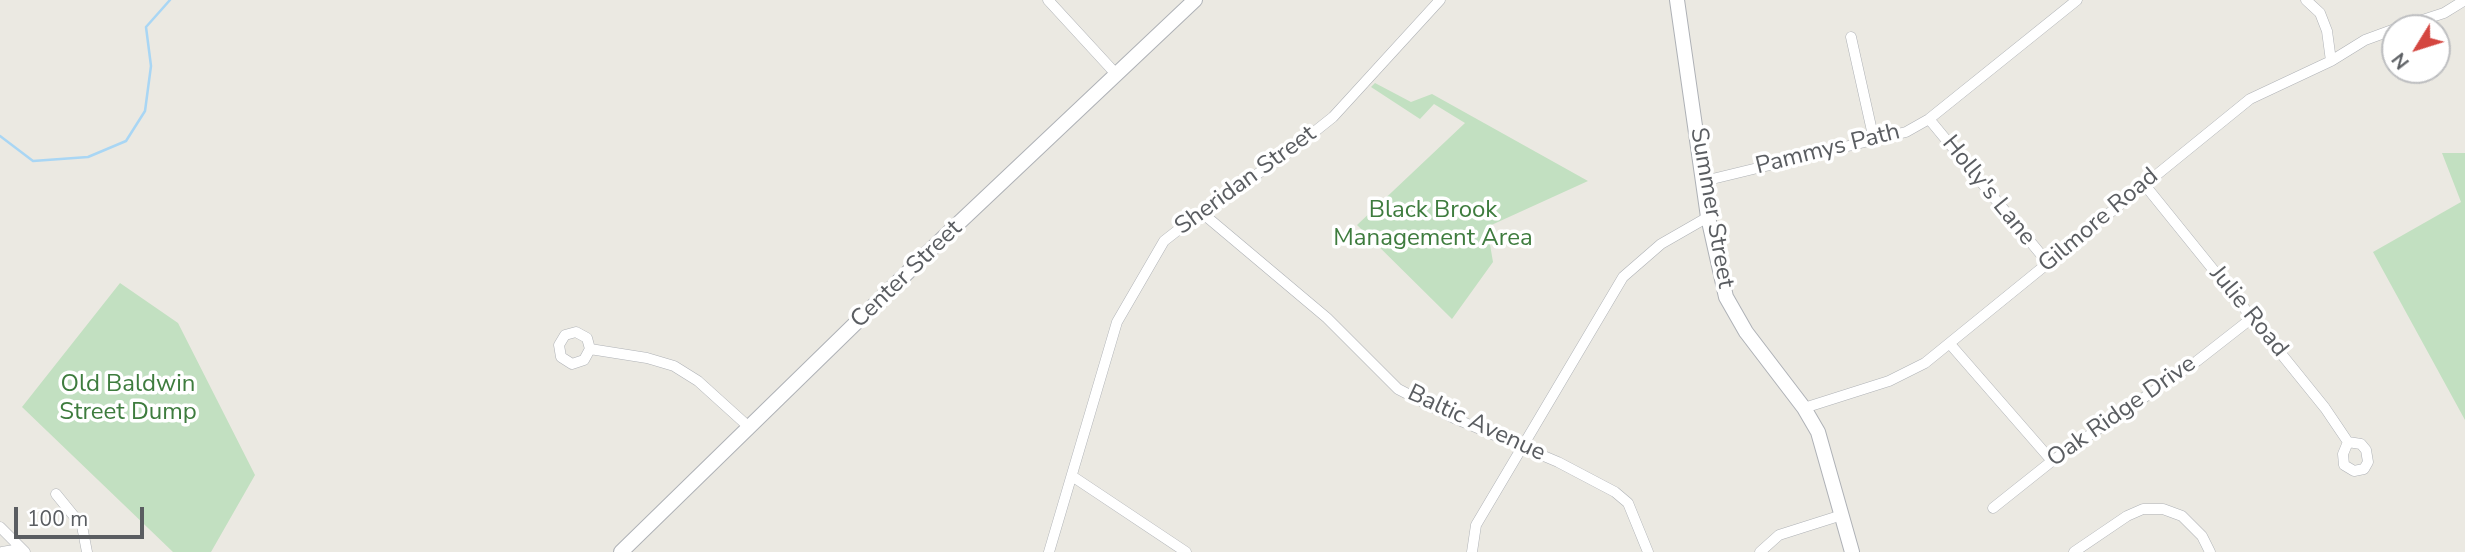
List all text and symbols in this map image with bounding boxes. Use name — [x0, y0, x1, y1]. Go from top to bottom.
north arrow — [2381, 14, 2451, 84]
text: N — [2386, 47, 2416, 74]
street label: Pammys Path — [1753, 118, 1903, 182]
street label: Sheridan Street — [1170, 120, 1322, 242]
street label: Summer Street — [1683, 126, 1739, 290]
street label: Holly's Lane — [1935, 130, 2041, 252]
street label: Gilmore Road — [2033, 163, 2165, 279]
park label: Black Brook Management Area — [1333, 197, 1533, 253]
street label: Center Street — [846, 215, 968, 335]
street label: Julie Road — [2203, 261, 2293, 363]
street label: Oak Ridge Drive — [2042, 350, 2202, 474]
park label: Old Baldwin Street Dump — [59, 371, 197, 427]
street label: Baltic Avenue — [1403, 380, 1549, 468]
scale bar — [18, 492, 147, 536]
text: 100 m — [27, 505, 88, 533]

